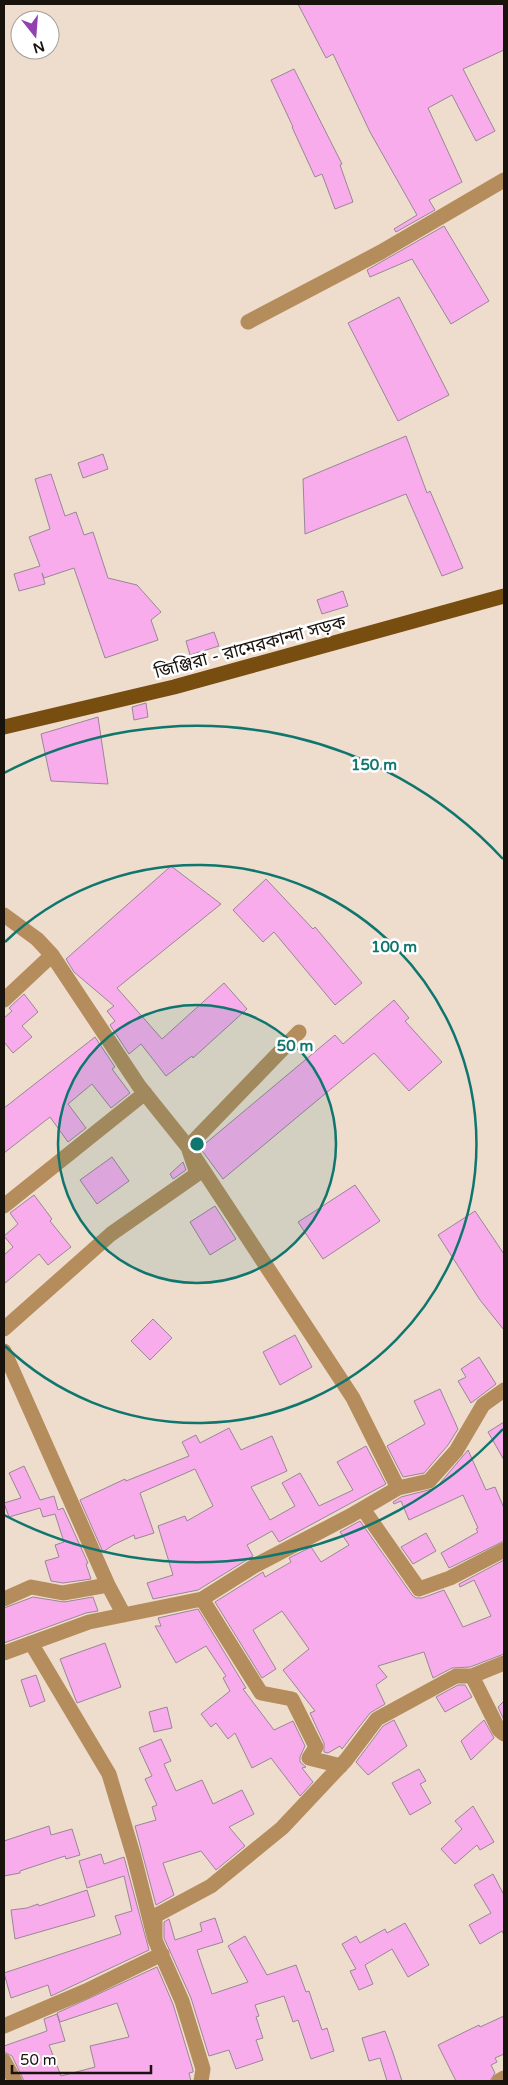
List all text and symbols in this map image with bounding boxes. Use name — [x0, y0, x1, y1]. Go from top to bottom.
north arrow — [10, 10, 60, 60]
text: N — [31, 37, 47, 57]
street label: জিঞ্জিরা - রামেরকান্দা সড়ক — [151, 611, 349, 683]
text: 150 m — [351, 756, 397, 774]
text: 100 m — [371, 938, 417, 956]
text: 50 m — [277, 1037, 313, 1055]
centre of rings — [188, 1135, 206, 1153]
scale bar — [12, 2042, 151, 2074]
text: 50 m — [20, 2051, 57, 2069]

